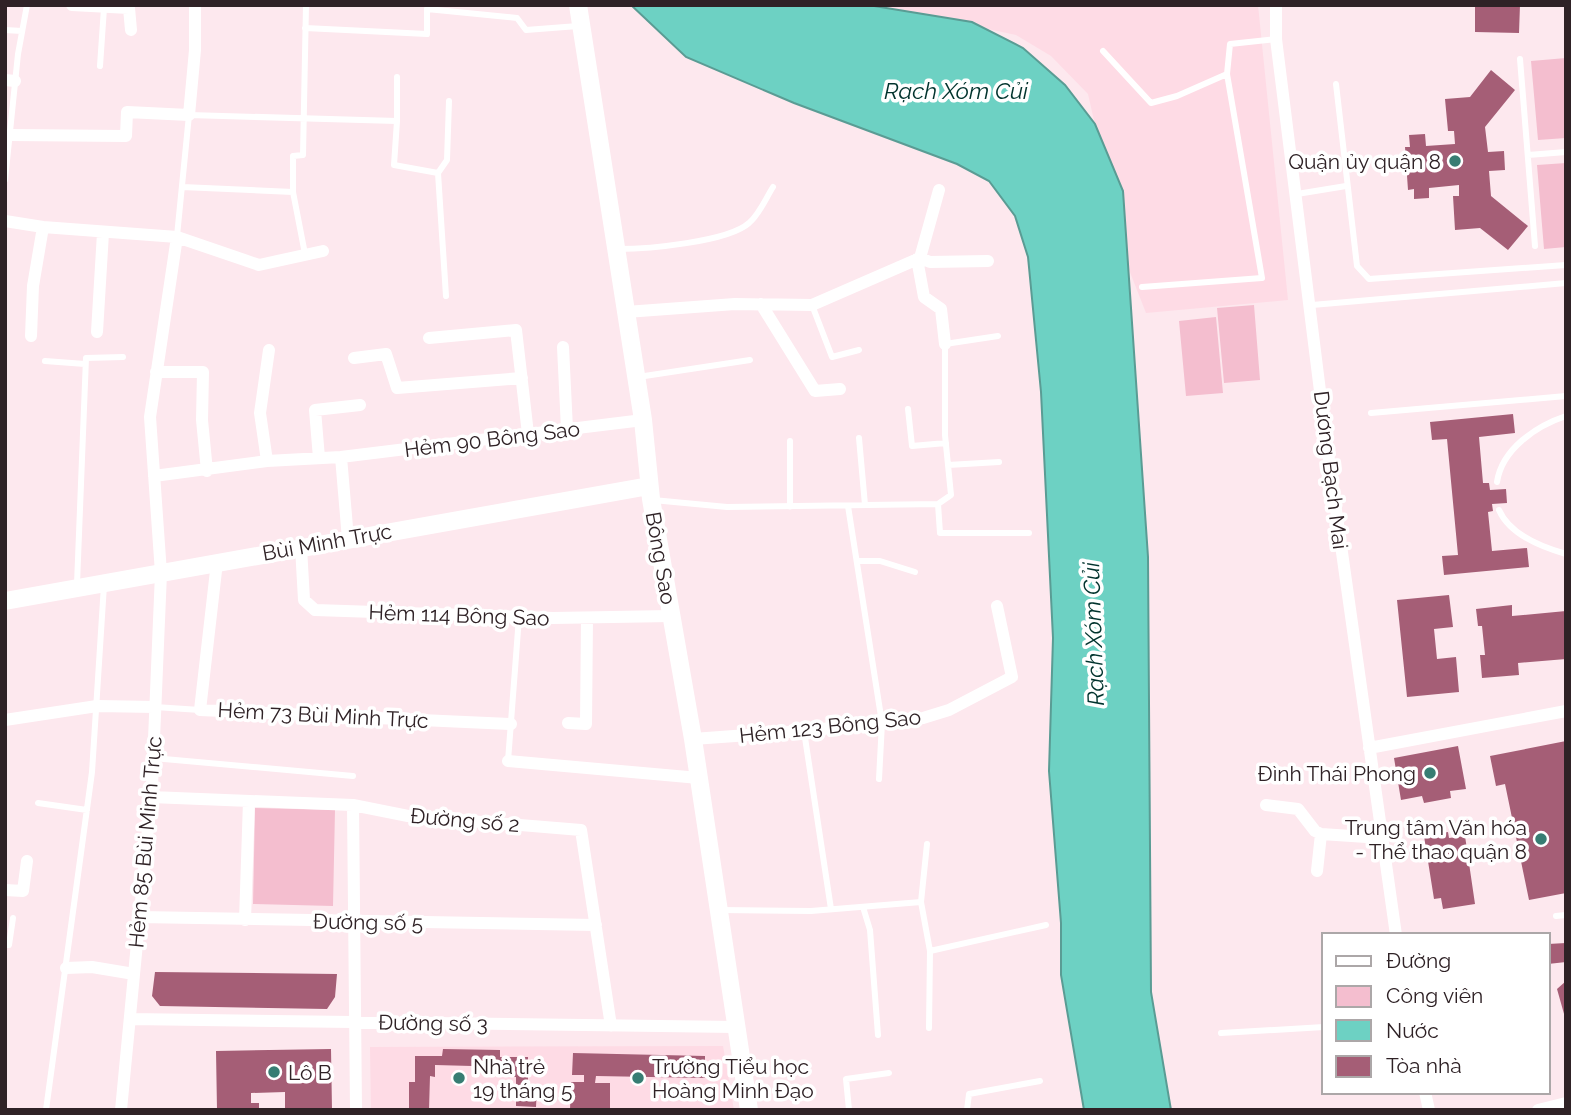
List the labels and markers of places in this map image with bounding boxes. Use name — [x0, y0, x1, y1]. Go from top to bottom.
place label: Quận ủy quận 8 — [1288, 149, 1441, 174]
marker: Quận ủy quận 8 — [1447, 153, 1463, 169]
place label: Đình Thái Phong — [1258, 761, 1416, 786]
marker: Đình Thái Phong — [1422, 765, 1438, 781]
place label: Trung tâm Văn hóa - Thể thao quận 8 — [1345, 815, 1527, 864]
marker: Trung tâm Văn hóa - Thể thao quận 8 — [1533, 831, 1549, 847]
place label: Nhà trẻ 19 tháng 5 — [473, 1054, 572, 1103]
place label: Trường Tiểu học Hoàng Minh Đạo — [652, 1054, 814, 1103]
place label: Lô B — [288, 1060, 332, 1085]
marker: Lô B — [266, 1064, 282, 1080]
marker: Nhà trẻ 19 tháng 5 — [451, 1070, 467, 1086]
marker: Trường Tiểu học Hoàng Minh Đạo — [630, 1070, 646, 1086]

